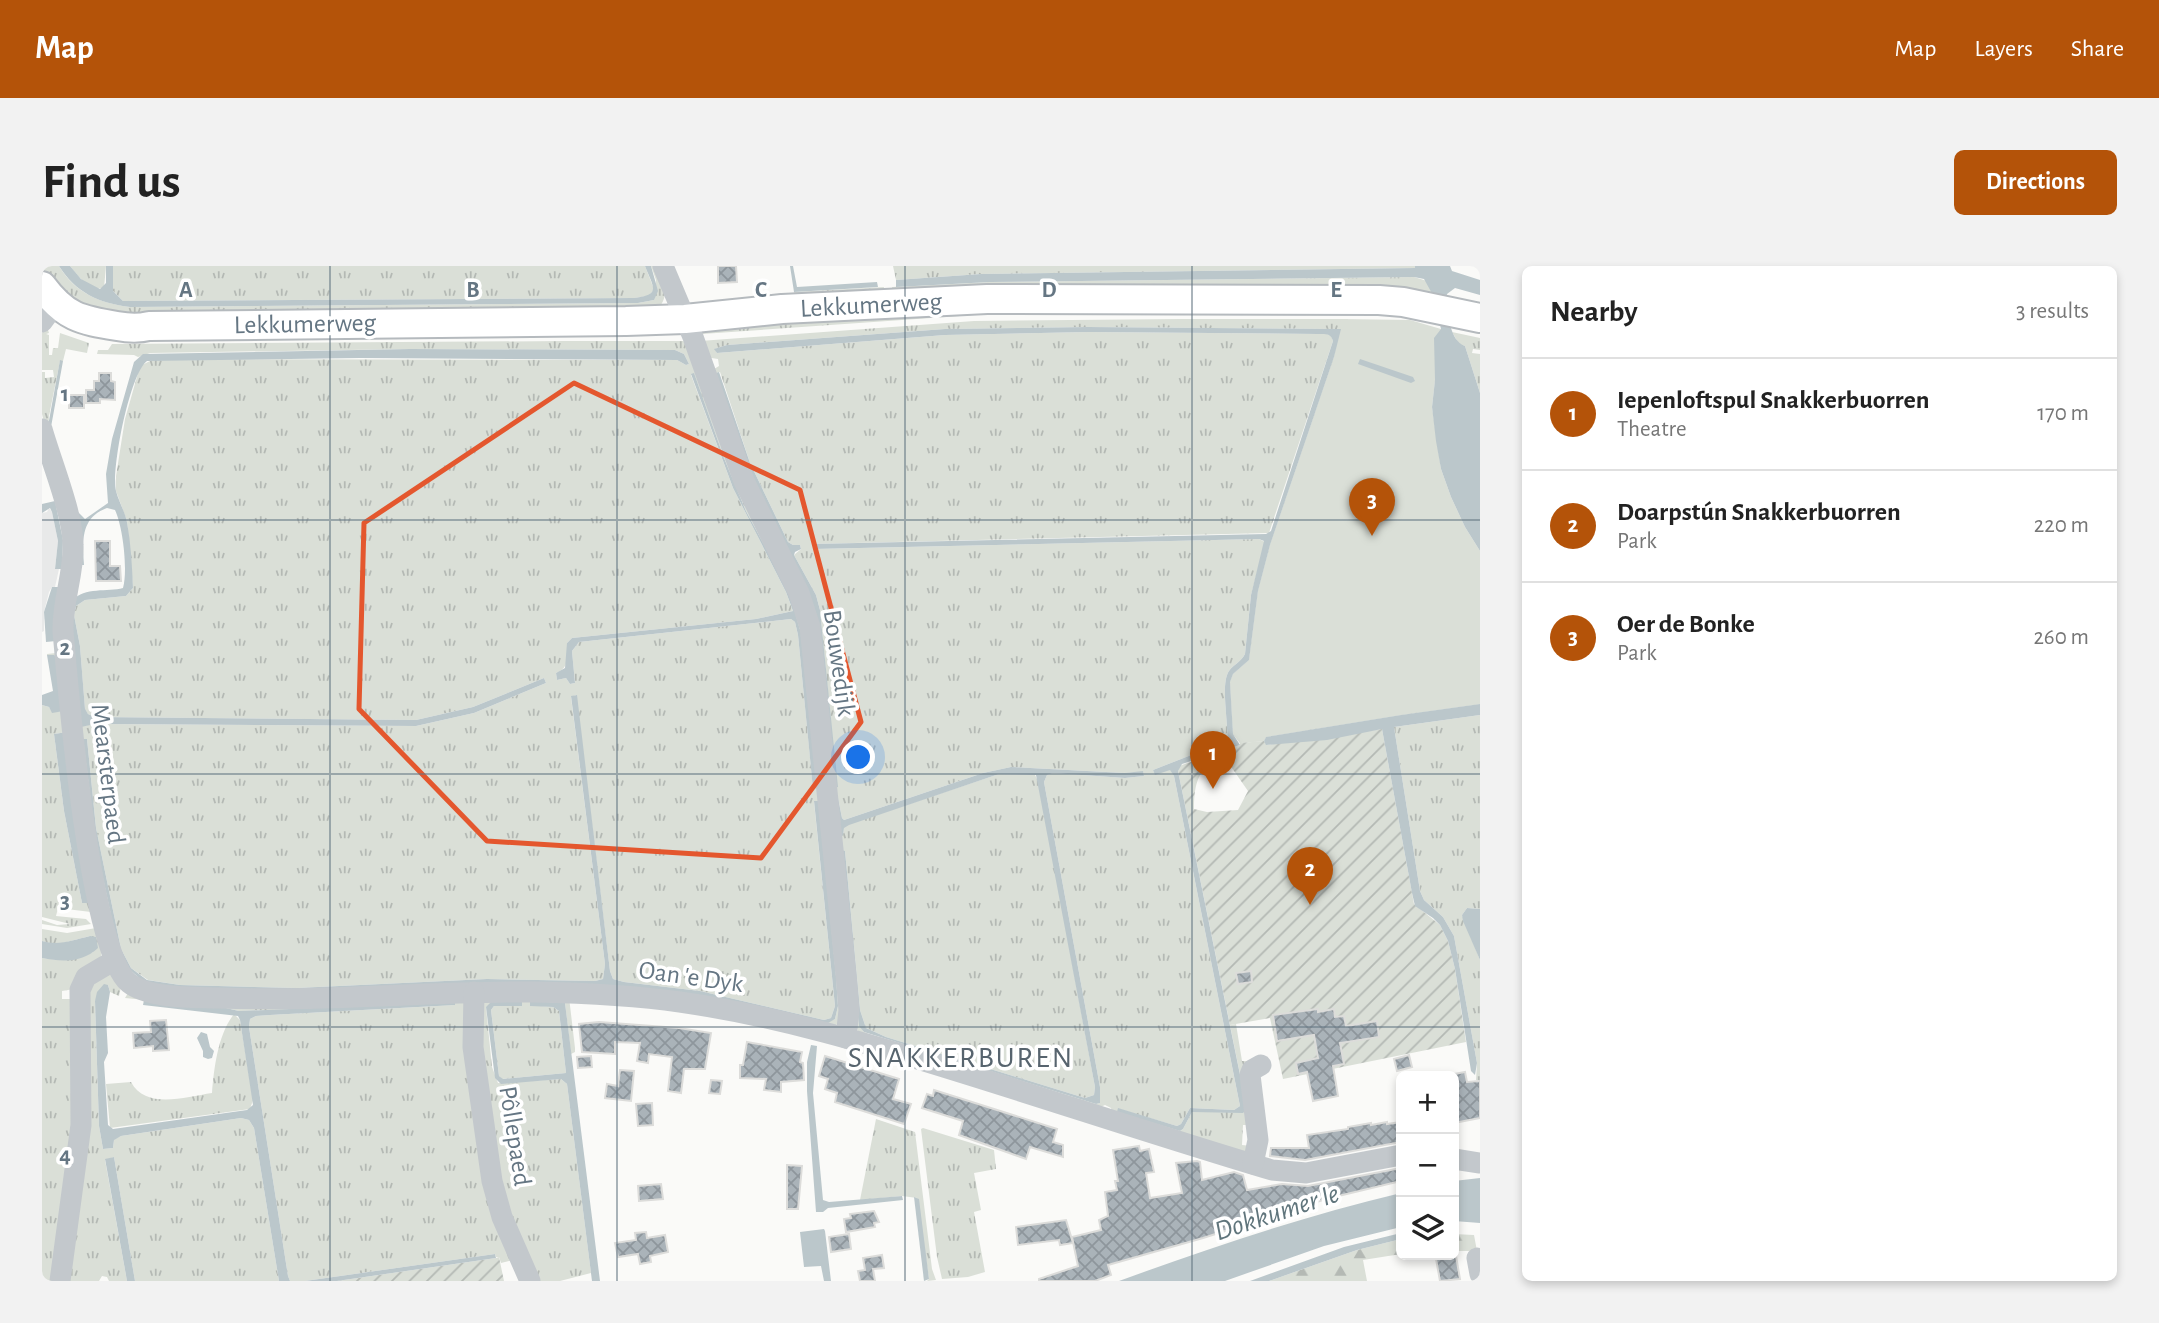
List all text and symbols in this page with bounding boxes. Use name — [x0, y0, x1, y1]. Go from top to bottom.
text: Map — [35, 32, 94, 65]
text: Map — [1894, 37, 1936, 61]
text: Layers — [1974, 37, 2033, 61]
text: Share — [2071, 37, 2124, 61]
button: Directions — [1954, 150, 2117, 215]
text: Find us — [42, 158, 181, 207]
text: A — [179, 279, 193, 302]
text: B — [466, 279, 480, 302]
text: C — [755, 279, 767, 302]
text: D — [1041, 279, 1057, 302]
text: E — [1330, 279, 1342, 302]
street label: Lekkumerweg — [799, 288, 943, 322]
text: Nearby — [1550, 297, 1638, 327]
text: 3 results — [2016, 300, 2089, 323]
street label: Lekkumerweg — [234, 310, 377, 338]
text: 1 — [61, 383, 69, 406]
text: Iepenloftspul Snakkerbuorren — [1617, 387, 1930, 413]
text: 1 — [1569, 402, 1577, 425]
text: 170 m — [2037, 402, 2089, 425]
text: Theatre — [1617, 418, 1687, 441]
pin: 3 — [1349, 478, 1395, 536]
text: Doarpstún Snakkerbuorren — [1617, 499, 1901, 525]
text: 2 — [1568, 514, 1578, 537]
text: 220 m — [2034, 514, 2089, 537]
text: Park — [1617, 530, 1657, 553]
street label: Bouwedijk — [819, 608, 859, 718]
text: Oer de Bonke — [1617, 611, 1755, 637]
text: 3 — [1568, 626, 1578, 649]
text: 260 m — [2033, 626, 2089, 649]
text: 2 — [60, 637, 71, 660]
text: Park — [1617, 642, 1657, 665]
street label: Mearsterpaed — [87, 703, 129, 845]
pin: 1 — [1190, 731, 1236, 789]
your location — [841, 740, 875, 774]
pin: 2 — [1287, 847, 1333, 905]
text: 3 — [60, 890, 70, 913]
street label: Oan 'e Dyk — [637, 957, 745, 997]
district label: SNAKKERBUREN — [848, 1043, 1074, 1073]
map controls — [1396, 1071, 1459, 1260]
button: + — [1396, 1071, 1459, 1134]
street label: Pôllepaed — [494, 1084, 536, 1188]
button: − — [1396, 1134, 1459, 1197]
text: 4 — [59, 1144, 71, 1167]
water label: Dokkumer Ie — [1211, 1180, 1343, 1246]
button: layers — [1396, 1197, 1459, 1260]

